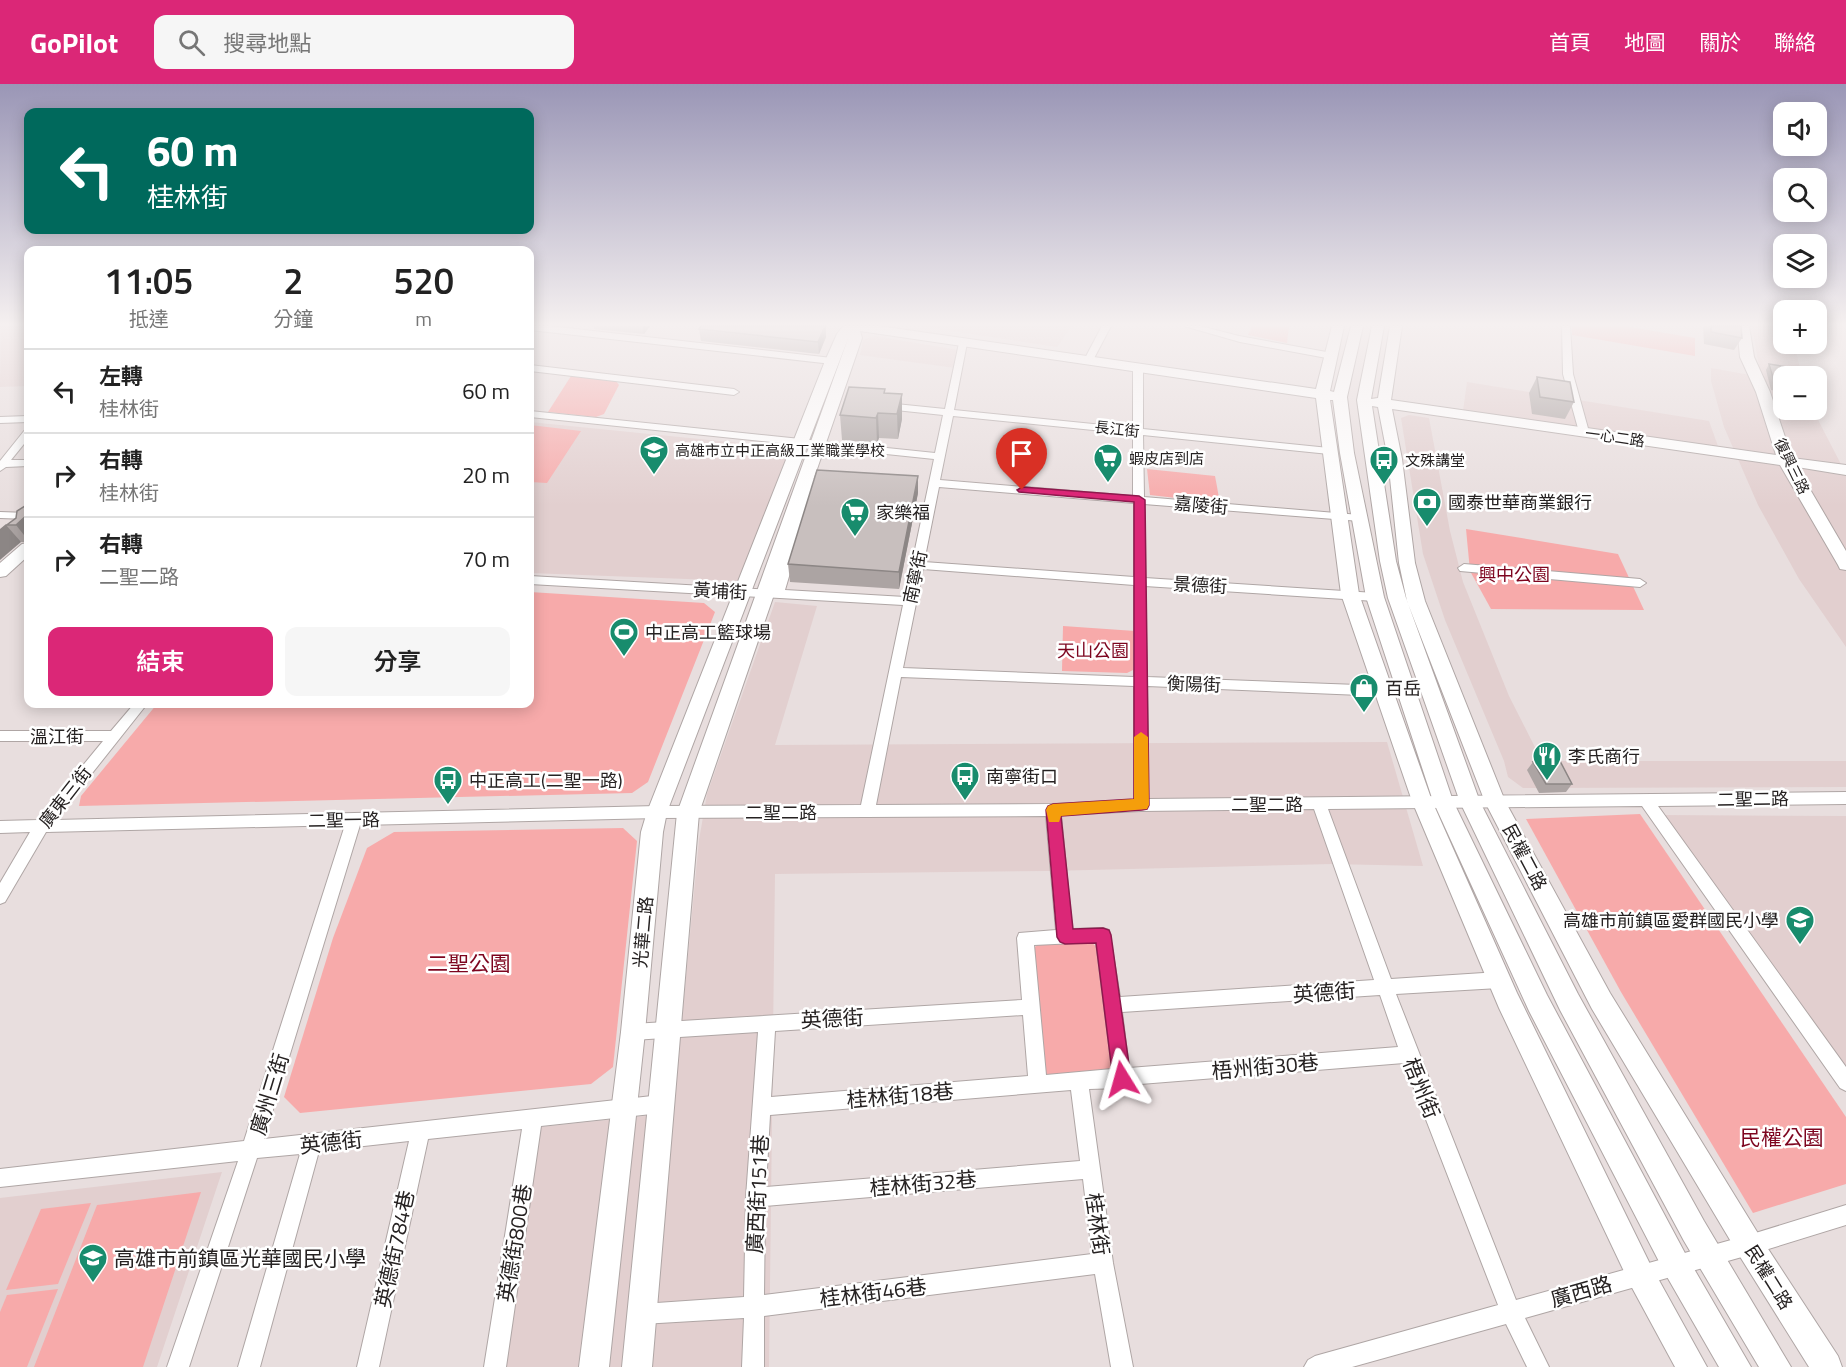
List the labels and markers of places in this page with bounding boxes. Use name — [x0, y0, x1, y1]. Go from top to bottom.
pin — [996, 428, 1047, 490]
school or university icon: 高雄市立中正高級工業職業學校 — [638, 434, 670, 476]
place label: 高雄市立中正高級工業職業學校 — [675, 439, 885, 462]
supermarket icon: 蝦皮店到店 — [1092, 442, 1124, 484]
bus stop icon: 文殊講堂 — [1368, 444, 1400, 486]
place label: 蝦皮店到店 — [1129, 447, 1204, 470]
place label: 文殊講堂 — [1405, 449, 1465, 472]
bank icon: 國泰世華商業銀行 — [1411, 486, 1443, 528]
place label: 國泰世華商業銀行 — [1448, 489, 1592, 516]
supermarket icon: 家樂福 — [839, 496, 871, 538]
place label: 家樂福 — [876, 499, 930, 526]
sports icon: 中正高工籃球場 — [608, 616, 640, 658]
place label: 中正高工籃球場 — [645, 619, 771, 646]
shop icon: 百岳 — [1348, 672, 1380, 714]
place label: 百岳 — [1385, 675, 1421, 702]
restaurant icon: 李氏商行 — [1531, 740, 1563, 782]
place label: 李氏商行 — [1568, 743, 1640, 770]
bus stop icon: 南寧街口 — [949, 760, 981, 802]
place label: 南寧街口 — [986, 763, 1058, 790]
bus stop icon: 中正高工(二聖一路) — [432, 764, 464, 806]
place label: 中正高工(二聖一路) — [469, 767, 623, 794]
school or university icon: 高雄市前鎮區愛群國民小學 — [1784, 904, 1816, 946]
place label: 高雄市前鎮區愛群國民小學 — [1563, 907, 1779, 934]
school or university icon: 高雄市前鎮區光華國民小學 — [77, 1242, 109, 1284]
place label: 高雄市前鎮區光華國民小學 — [114, 1242, 366, 1274]

